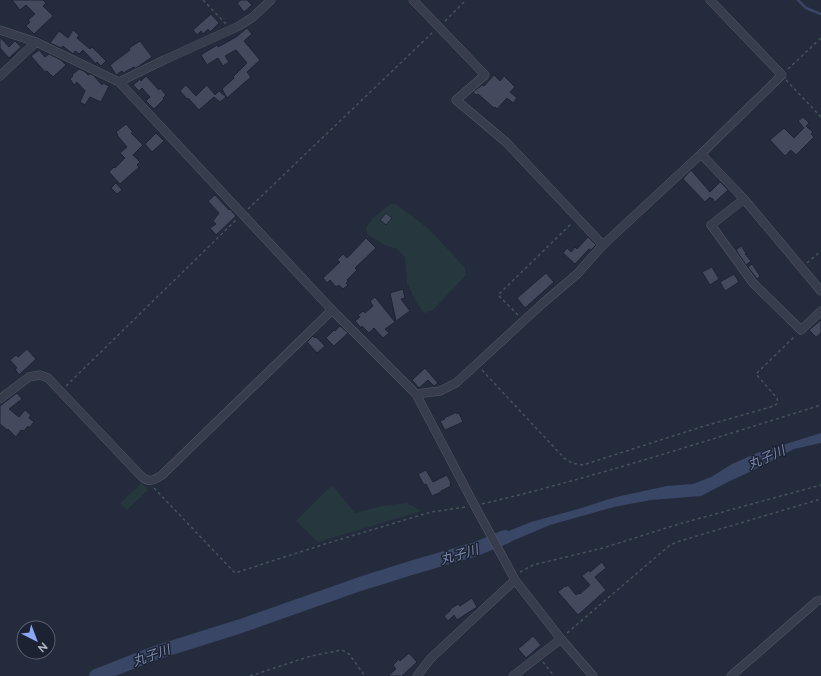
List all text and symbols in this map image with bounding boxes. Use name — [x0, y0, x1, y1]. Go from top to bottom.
water label: 丸子川 — [745, 442, 789, 472]
water label: 丸子川 — [438, 541, 482, 567]
north arrow — [16, 620, 56, 660]
text: N — [35, 639, 50, 655]
water label: 丸子川 — [130, 641, 174, 669]

